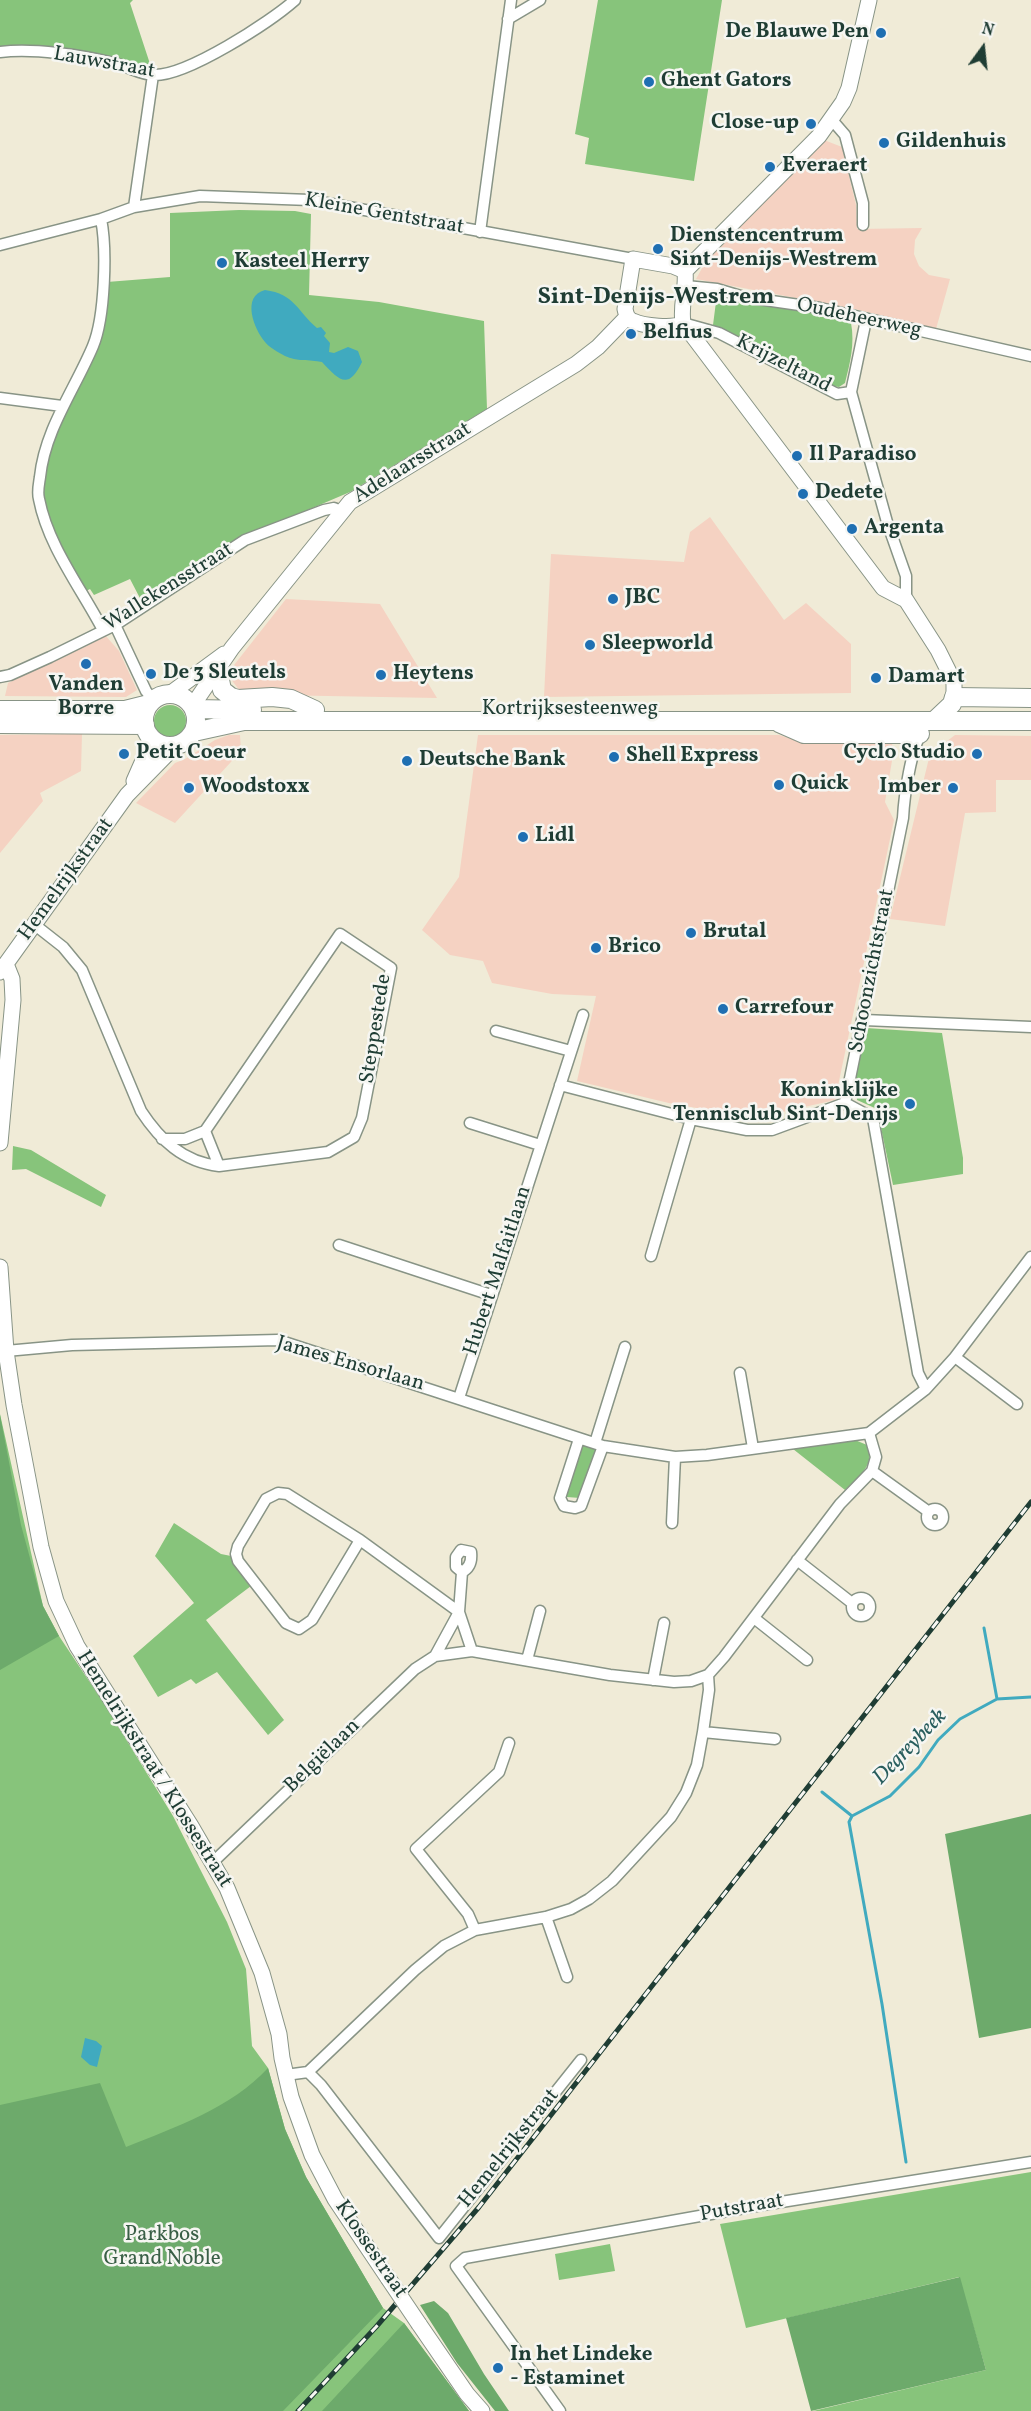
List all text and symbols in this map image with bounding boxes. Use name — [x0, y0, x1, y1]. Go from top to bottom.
north arrow — [953, 18, 1013, 78]
text: N — [979, 18, 996, 43]
place label: De Blauwe Pen — [725, 20, 869, 46]
marker: De Blauwe Pen — [874, 26, 888, 40]
street label: Lauwstraat — [51, 43, 157, 85]
place label: Ghent Gators — [661, 69, 791, 95]
marker: Ghent Gators — [642, 75, 656, 89]
place label: Close-up — [711, 111, 799, 137]
marker: Close-up — [804, 117, 818, 131]
place label: Gildenhuis — [896, 130, 1006, 156]
marker: Gildenhuis — [877, 136, 891, 150]
place label: Everaert — [782, 154, 867, 180]
marker: Everaert — [763, 160, 777, 174]
street label: Kleine Gentstraat — [302, 189, 466, 241]
place label: Dienstencentrum Sint-Denijs-Westrem — [670, 224, 877, 274]
marker: Dienstencentrum Sint-Denijs-Westrem — [651, 242, 665, 256]
place label: Kasteel Herry — [234, 250, 370, 276]
marker: Kasteel Herry — [215, 256, 229, 270]
district label: Sint-Denijs-Westrem — [537, 285, 775, 313]
street label: Oudeheerweg — [794, 293, 924, 345]
place label: Belfius — [643, 321, 713, 347]
marker: Belfius — [624, 327, 638, 341]
street label: Krijzeltand — [731, 330, 835, 400]
street label: Adelaarsstraat — [349, 418, 477, 510]
place label: Il Paradiso — [809, 443, 917, 469]
marker: Il Paradiso — [790, 449, 804, 463]
place label: Dedete — [815, 481, 883, 507]
marker: Dedete — [796, 487, 810, 501]
place label: Argenta — [864, 516, 944, 542]
marker: Argenta — [845, 522, 859, 536]
street label: Wallekensstraat — [99, 538, 239, 638]
place label: JBC — [625, 586, 660, 612]
marker: JBC — [606, 592, 620, 606]
place label: Sleepworld — [602, 632, 713, 658]
marker: Sleepworld — [583, 638, 597, 652]
marker: Vanden Borre — [79, 657, 93, 671]
place label: De 3 Sleutels — [163, 661, 286, 687]
place label: Heytens — [393, 662, 474, 688]
place label: Damart — [888, 665, 965, 691]
marker: De 3 Sleutels — [144, 667, 158, 681]
marker: Heytens — [374, 668, 388, 682]
marker: Damart — [869, 671, 883, 685]
place label: Vanden Borre — [49, 673, 123, 723]
street label: Kortrijksesteenweg — [482, 697, 658, 723]
place label: Petit Coeur — [136, 741, 246, 767]
place label: Cyclo Studio — [843, 741, 965, 767]
place label: Shell Express — [626, 744, 759, 770]
marker: Petit Coeur — [117, 747, 131, 761]
marker: Cyclo Studio — [970, 747, 984, 761]
place label: Deutsche Bank — [419, 748, 566, 774]
marker: Shell Express — [607, 750, 621, 764]
marker: Deutsche Bank — [400, 754, 414, 768]
place label: Quick — [791, 772, 849, 798]
place label: Woodstoxx — [201, 775, 310, 801]
place label: Imber — [879, 775, 941, 801]
marker: Quick — [772, 778, 786, 792]
marker: Woodstoxx — [182, 781, 196, 795]
marker: Imber — [946, 781, 960, 795]
street label: Hemelrijkstraat — [14, 814, 120, 946]
place label: Lidl — [535, 824, 575, 850]
marker: Lidl — [516, 830, 530, 844]
street label: Schoonzichtstraat — [845, 887, 901, 1055]
place label: Brutal — [703, 920, 766, 946]
marker: Brutal — [684, 926, 698, 940]
place label: Brico — [608, 935, 661, 961]
marker: Brico — [589, 941, 603, 955]
street label: Steppestede — [356, 972, 398, 1086]
place label: Carrefour — [735, 996, 834, 1022]
marker: Carrefour — [716, 1002, 730, 1016]
place label: Koninklijke Tennisclub Sint-Denijs — [673, 1079, 898, 1129]
marker: Koninklijke Tennisclub Sint-Denijs — [903, 1097, 917, 1111]
street label: Hubert Malfaitlaan — [460, 1183, 538, 1359]
street label: James Ensorlaan — [273, 1332, 427, 1398]
street label: Hemelrijkstraat / Klossestraat — [69, 1647, 237, 1893]
water label: Degreybeek — [868, 1704, 954, 1792]
street label: Belgiëlaan — [280, 1715, 366, 1799]
street label: Hemelrijkstraat — [454, 2084, 566, 2214]
street label: Putstraat — [698, 2189, 786, 2229]
street label: Klossestraat — [328, 2196, 412, 2304]
park label: Parkbos Grand Noble — [103, 2223, 221, 2273]
place label: In het Lindeke - Estaminet — [510, 2343, 652, 2393]
marker: In het Lindeke - Estaminet — [491, 2361, 505, 2375]

